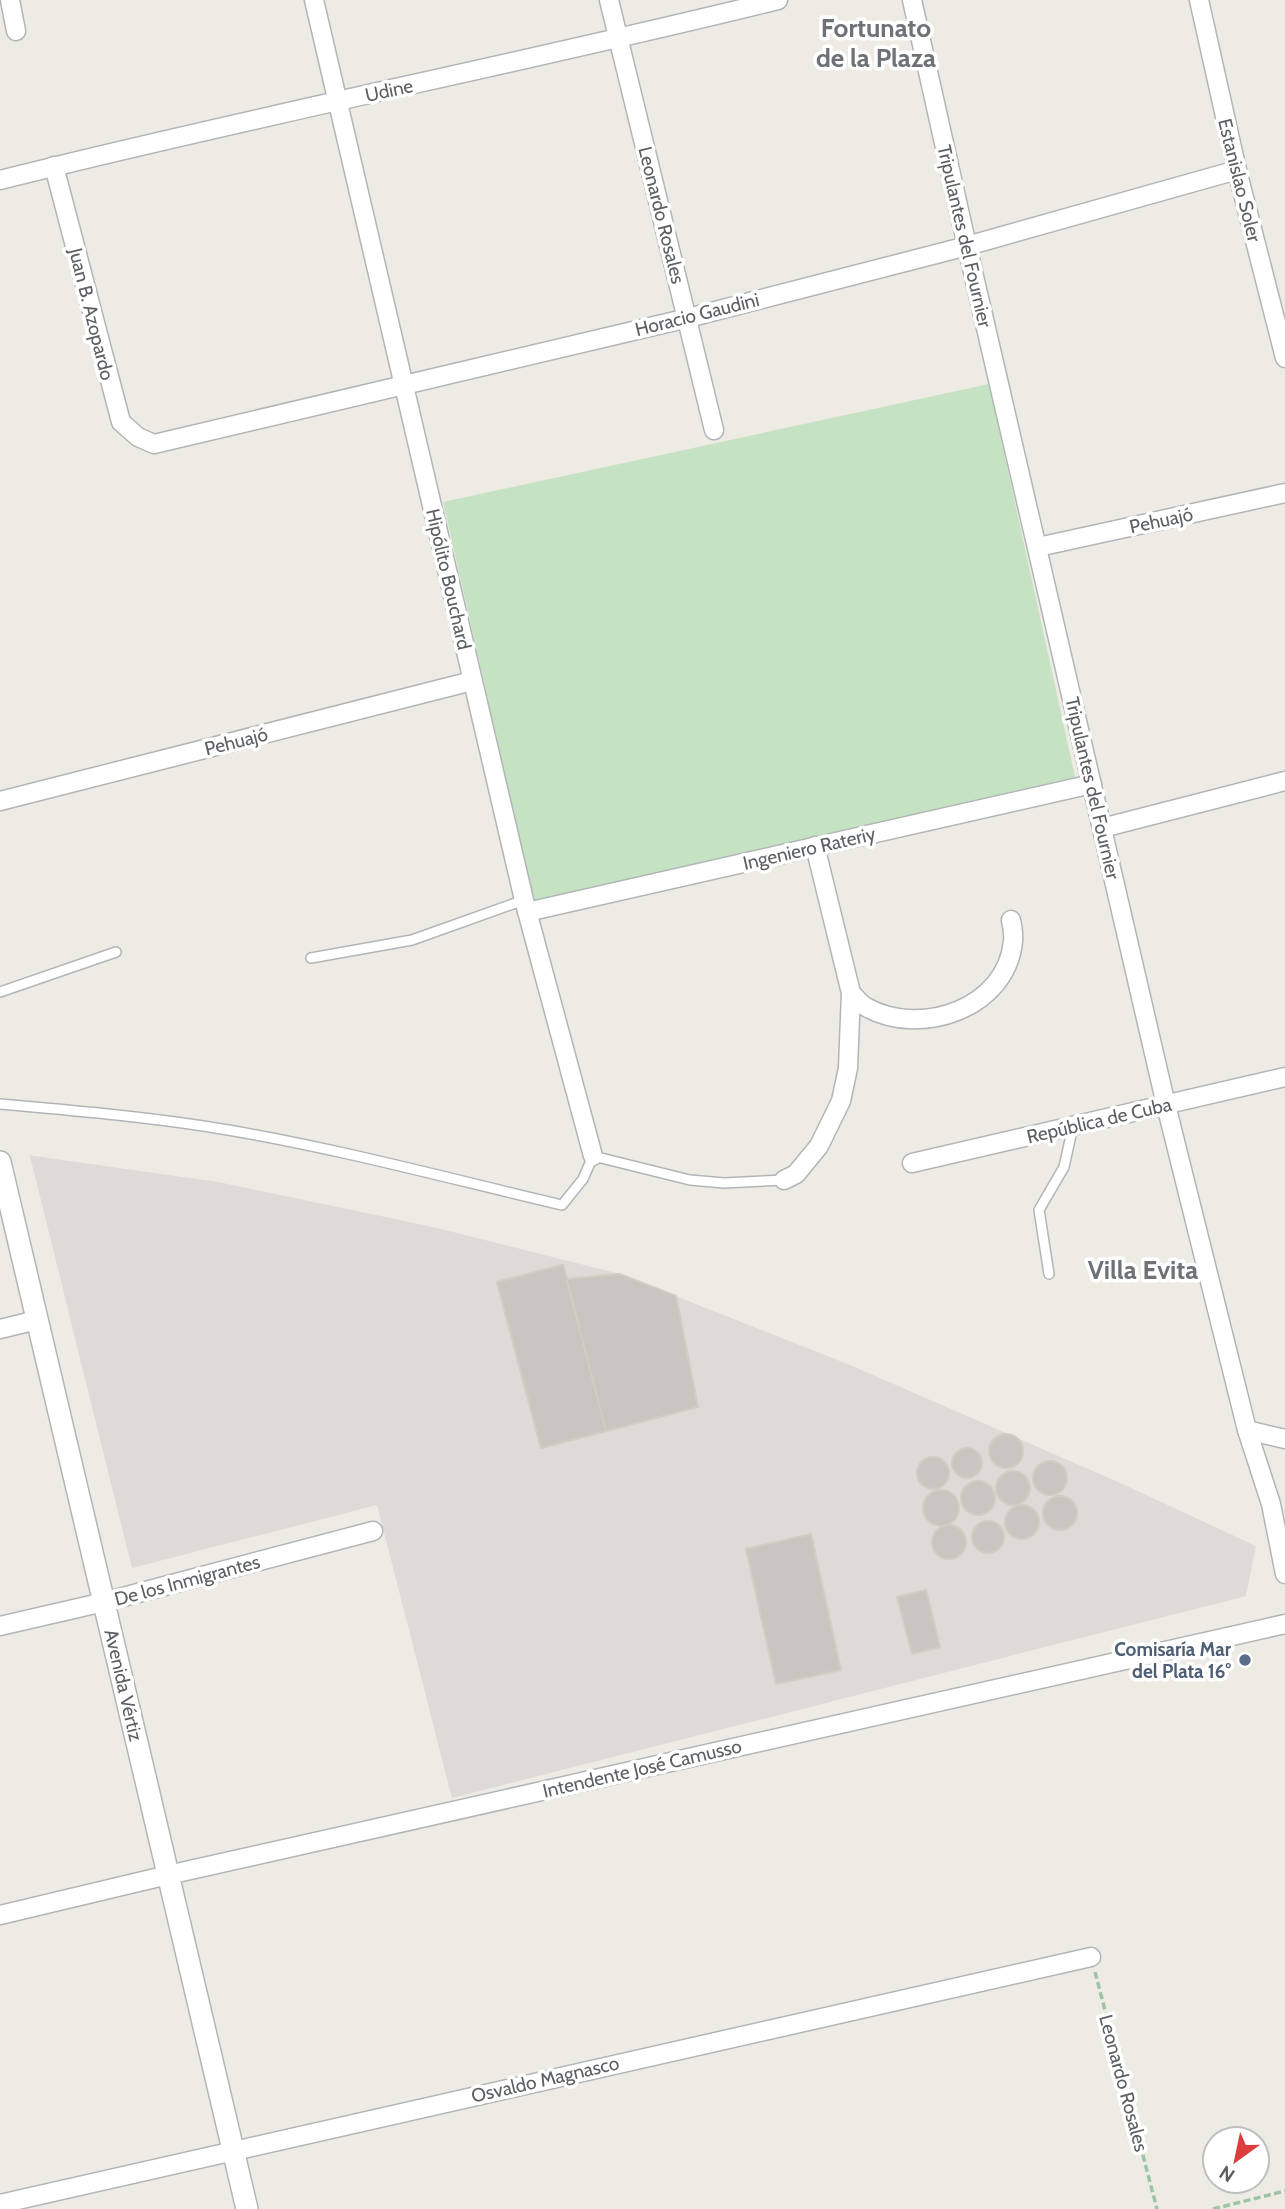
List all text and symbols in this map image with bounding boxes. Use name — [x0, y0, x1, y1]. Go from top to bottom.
district label: Fortunato de la Plaza — [816, 12, 936, 74]
street label: Udine — [363, 74, 415, 107]
street label: Estanislao Soler — [1213, 116, 1266, 244]
street label: Tripulantes del Fournier — [932, 143, 997, 329]
street label: Leonardo Rosales — [633, 144, 690, 286]
street label: Juan B. Azopardo — [64, 245, 119, 383]
street label: Horacio Gaudini — [633, 288, 762, 341]
street label: Pehuajó — [1127, 503, 1195, 538]
street label: Hipólito Bouchard — [421, 506, 476, 652]
street label: Tripulantes del Fournier — [1060, 695, 1125, 881]
street label: Pehuajó — [202, 723, 270, 760]
street label: Ingeniero Rateriy — [741, 822, 878, 875]
street label: República de Cuba — [1024, 1093, 1174, 1148]
district label: Villa Evita — [1088, 1254, 1198, 1286]
street label: De los Inmigrantes — [112, 1550, 262, 1611]
street label: Avenida Vértiz — [99, 1627, 148, 1743]
place label: Comisaría Mar del Plata 16° — [1114, 1638, 1232, 1683]
marker: Comisaría Mar del Plata 16° — [1237, 1652, 1253, 1668]
street label: Intendente José Camusso — [540, 1734, 744, 1803]
street label: Leonardo Rosales — [1094, 2012, 1153, 2154]
street label: Osvaldo Magnasco — [469, 2051, 621, 2108]
north arrow — [1201, 2125, 1271, 2195]
text: N — [1215, 2161, 1239, 2187]

